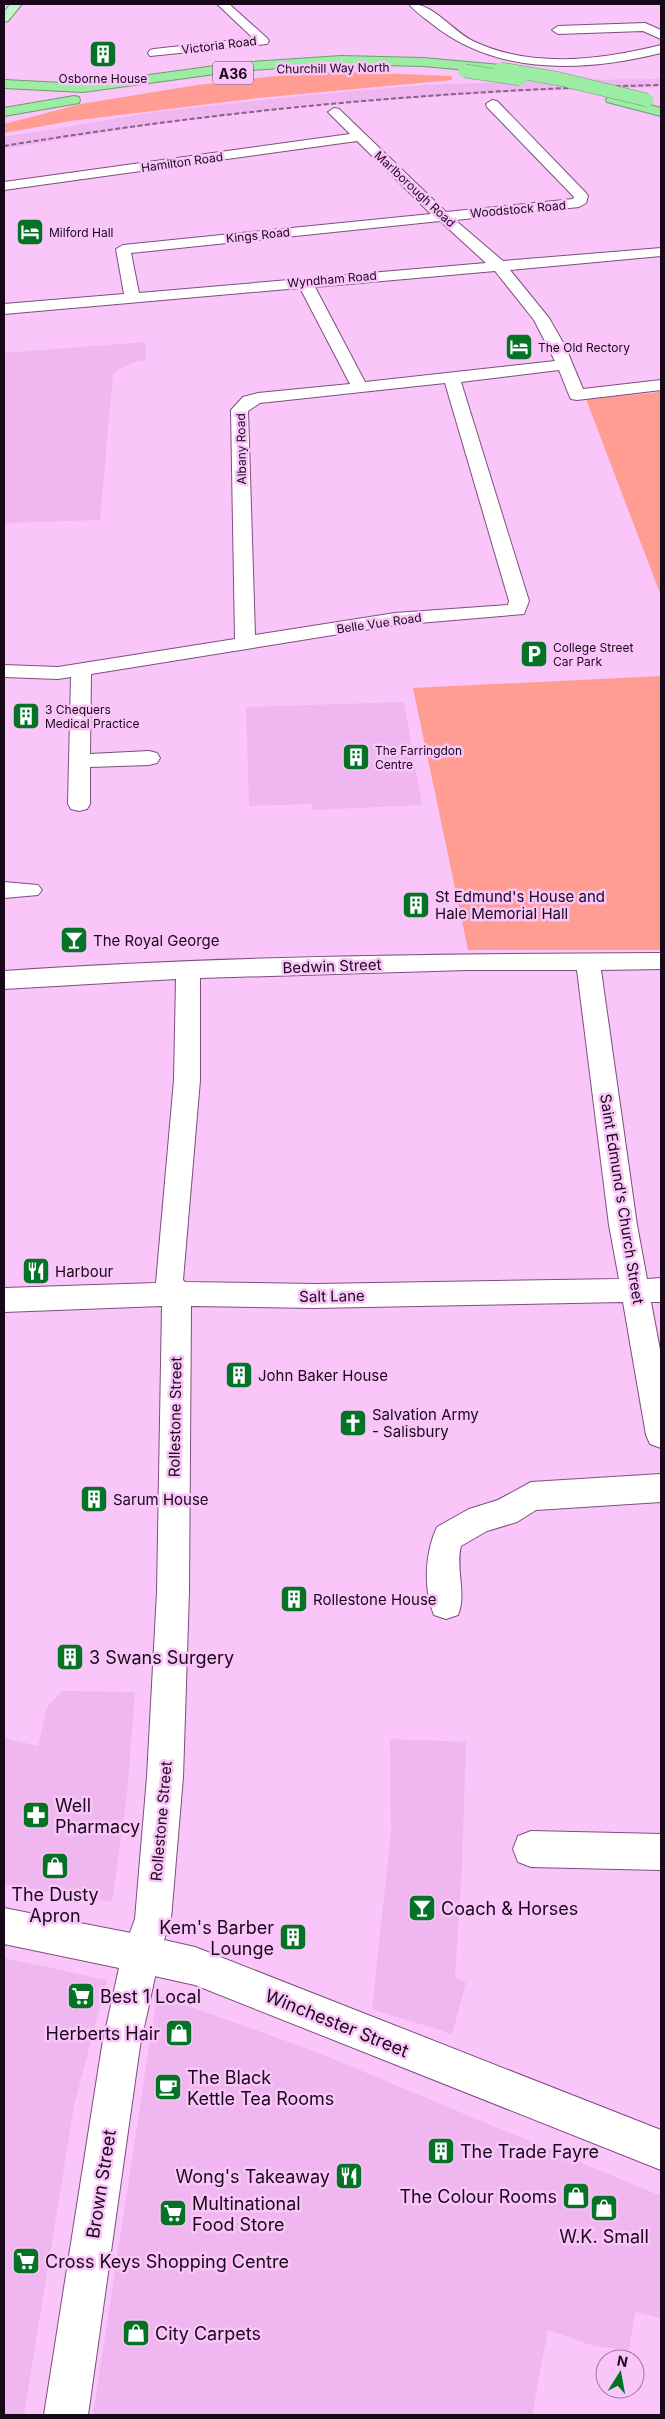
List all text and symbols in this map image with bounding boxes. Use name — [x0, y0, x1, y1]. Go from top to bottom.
street label: Victoria Road — [181, 33, 257, 57]
building icon: Osborne House — [88, 39, 118, 69]
street label: Churchill Way North — [276, 60, 390, 76]
road number: A36 — [213, 62, 253, 84]
place label: Osborne House — [59, 71, 147, 86]
street label: Marlborough Road — [371, 148, 459, 230]
street label: Hamilton Road — [140, 149, 224, 175]
street label: Woodstock Road — [469, 197, 567, 221]
hotel icon: Milford Hall — [15, 217, 45, 247]
street label: Kings Road — [225, 224, 291, 246]
place label: Milford Hall — [49, 225, 113, 240]
street label: Wyndham Road — [287, 268, 377, 290]
hotel icon: The Old Rectory — [504, 332, 534, 362]
place label: The Old Rectory — [538, 340, 630, 355]
street label: Albany Road — [233, 413, 249, 485]
street label: Belle Vue Road — [336, 610, 422, 636]
parking icon: College Street Car Park — [519, 639, 549, 669]
place label: College Street Car Park — [553, 640, 633, 669]
building icon: 3 Chequers Medical Practice — [11, 701, 41, 731]
place label: 3 Chequers Medical Practice — [45, 702, 140, 731]
building icon: The Farringdon Centre — [341, 742, 371, 772]
place label: The Farringdon Centre — [375, 743, 462, 772]
place label: St Edmund's House and Hale Memorial Hall — [435, 887, 605, 923]
building icon: St Edmund's House and Hale Memorial Hall — [401, 890, 431, 920]
bar icon: The Royal George — [59, 925, 89, 955]
place label: The Royal George — [93, 931, 220, 950]
street label: Bedwin Street — [282, 955, 382, 977]
street label: Saint Edmund's Church Street — [596, 1093, 648, 1306]
restaurant icon: Harbour — [21, 1256, 51, 1286]
place label: Harbour — [55, 1262, 114, 1281]
street label: Salt Lane — [299, 1286, 365, 1306]
street label: Rollestone Street — [164, 1357, 186, 1477]
building icon: John Baker House — [224, 1360, 254, 1390]
place label: John Baker House — [258, 1366, 388, 1385]
place label: Salvation Army - Salisbury — [372, 1405, 479, 1441]
church icon: Salvation Army - Salisbury — [338, 1408, 368, 1438]
building icon: Sarum House — [79, 1484, 109, 1514]
place label: Sarum House — [113, 1490, 209, 1509]
building icon: Rollestone House — [279, 1584, 309, 1614]
place label: Rollestone House — [313, 1590, 437, 1609]
building icon: 3 Swans Surgery — [55, 1642, 85, 1672]
place label: 3 Swans Surgery — [89, 1647, 234, 1668]
street label: Rollestone Street — [146, 1760, 176, 1882]
place label: Well Pharmacy — [55, 1795, 140, 1837]
pharmacy icon: Well Pharmacy — [21, 1800, 51, 1830]
shop icon: The Dusty Apron — [40, 1851, 70, 1881]
place label: The Dusty Apron — [11, 1884, 99, 1926]
bar icon: Coach & Horses — [407, 1893, 437, 1923]
place label: Coach & Horses — [441, 1898, 578, 1919]
place label: Kem's Barber Lounge — [159, 1917, 274, 1959]
building icon: Kem's Barber Lounge — [278, 1922, 308, 1952]
supermarket icon: Best 1 Local — [66, 1981, 96, 2011]
street label: Winchester Street — [262, 1985, 412, 2061]
place label: Best 1 Local — [100, 1986, 201, 2007]
shop icon: Herberts Hair — [164, 2018, 194, 2048]
place label: Herberts Hair — [46, 2023, 160, 2044]
place label: The Black Kettle Tea Rooms — [187, 2067, 334, 2109]
cafe icon: The Black Kettle Tea Rooms — [153, 2072, 183, 2102]
street label: Brown Street — [82, 2128, 120, 2240]
building icon: The Trade Fayre — [426, 2136, 456, 2166]
place label: The Trade Fayre — [460, 2141, 599, 2162]
restaurant icon: Wong's Takeaway — [334, 2161, 364, 2191]
place label: Wong's Takeaway — [175, 2166, 330, 2187]
shop icon: The Colour Rooms — [561, 2181, 591, 2211]
place label: The Colour Rooms — [399, 2186, 557, 2207]
place label: Multinational Food Store — [192, 2193, 301, 2235]
shop icon: W.K. Small — [589, 2193, 619, 2223]
supermarket icon: Multinational Food Store — [158, 2198, 188, 2228]
place label: W.K. Small — [559, 2226, 649, 2247]
supermarket icon: Cross Keys Shopping Centre — [11, 2246, 41, 2276]
place label: Cross Keys Shopping Centre — [45, 2251, 289, 2272]
shop icon: City Carpets — [121, 2318, 151, 2348]
place label: City Carpets — [155, 2323, 261, 2344]
north arrow — [595, 2349, 645, 2399]
text: N — [616, 2351, 629, 2370]

